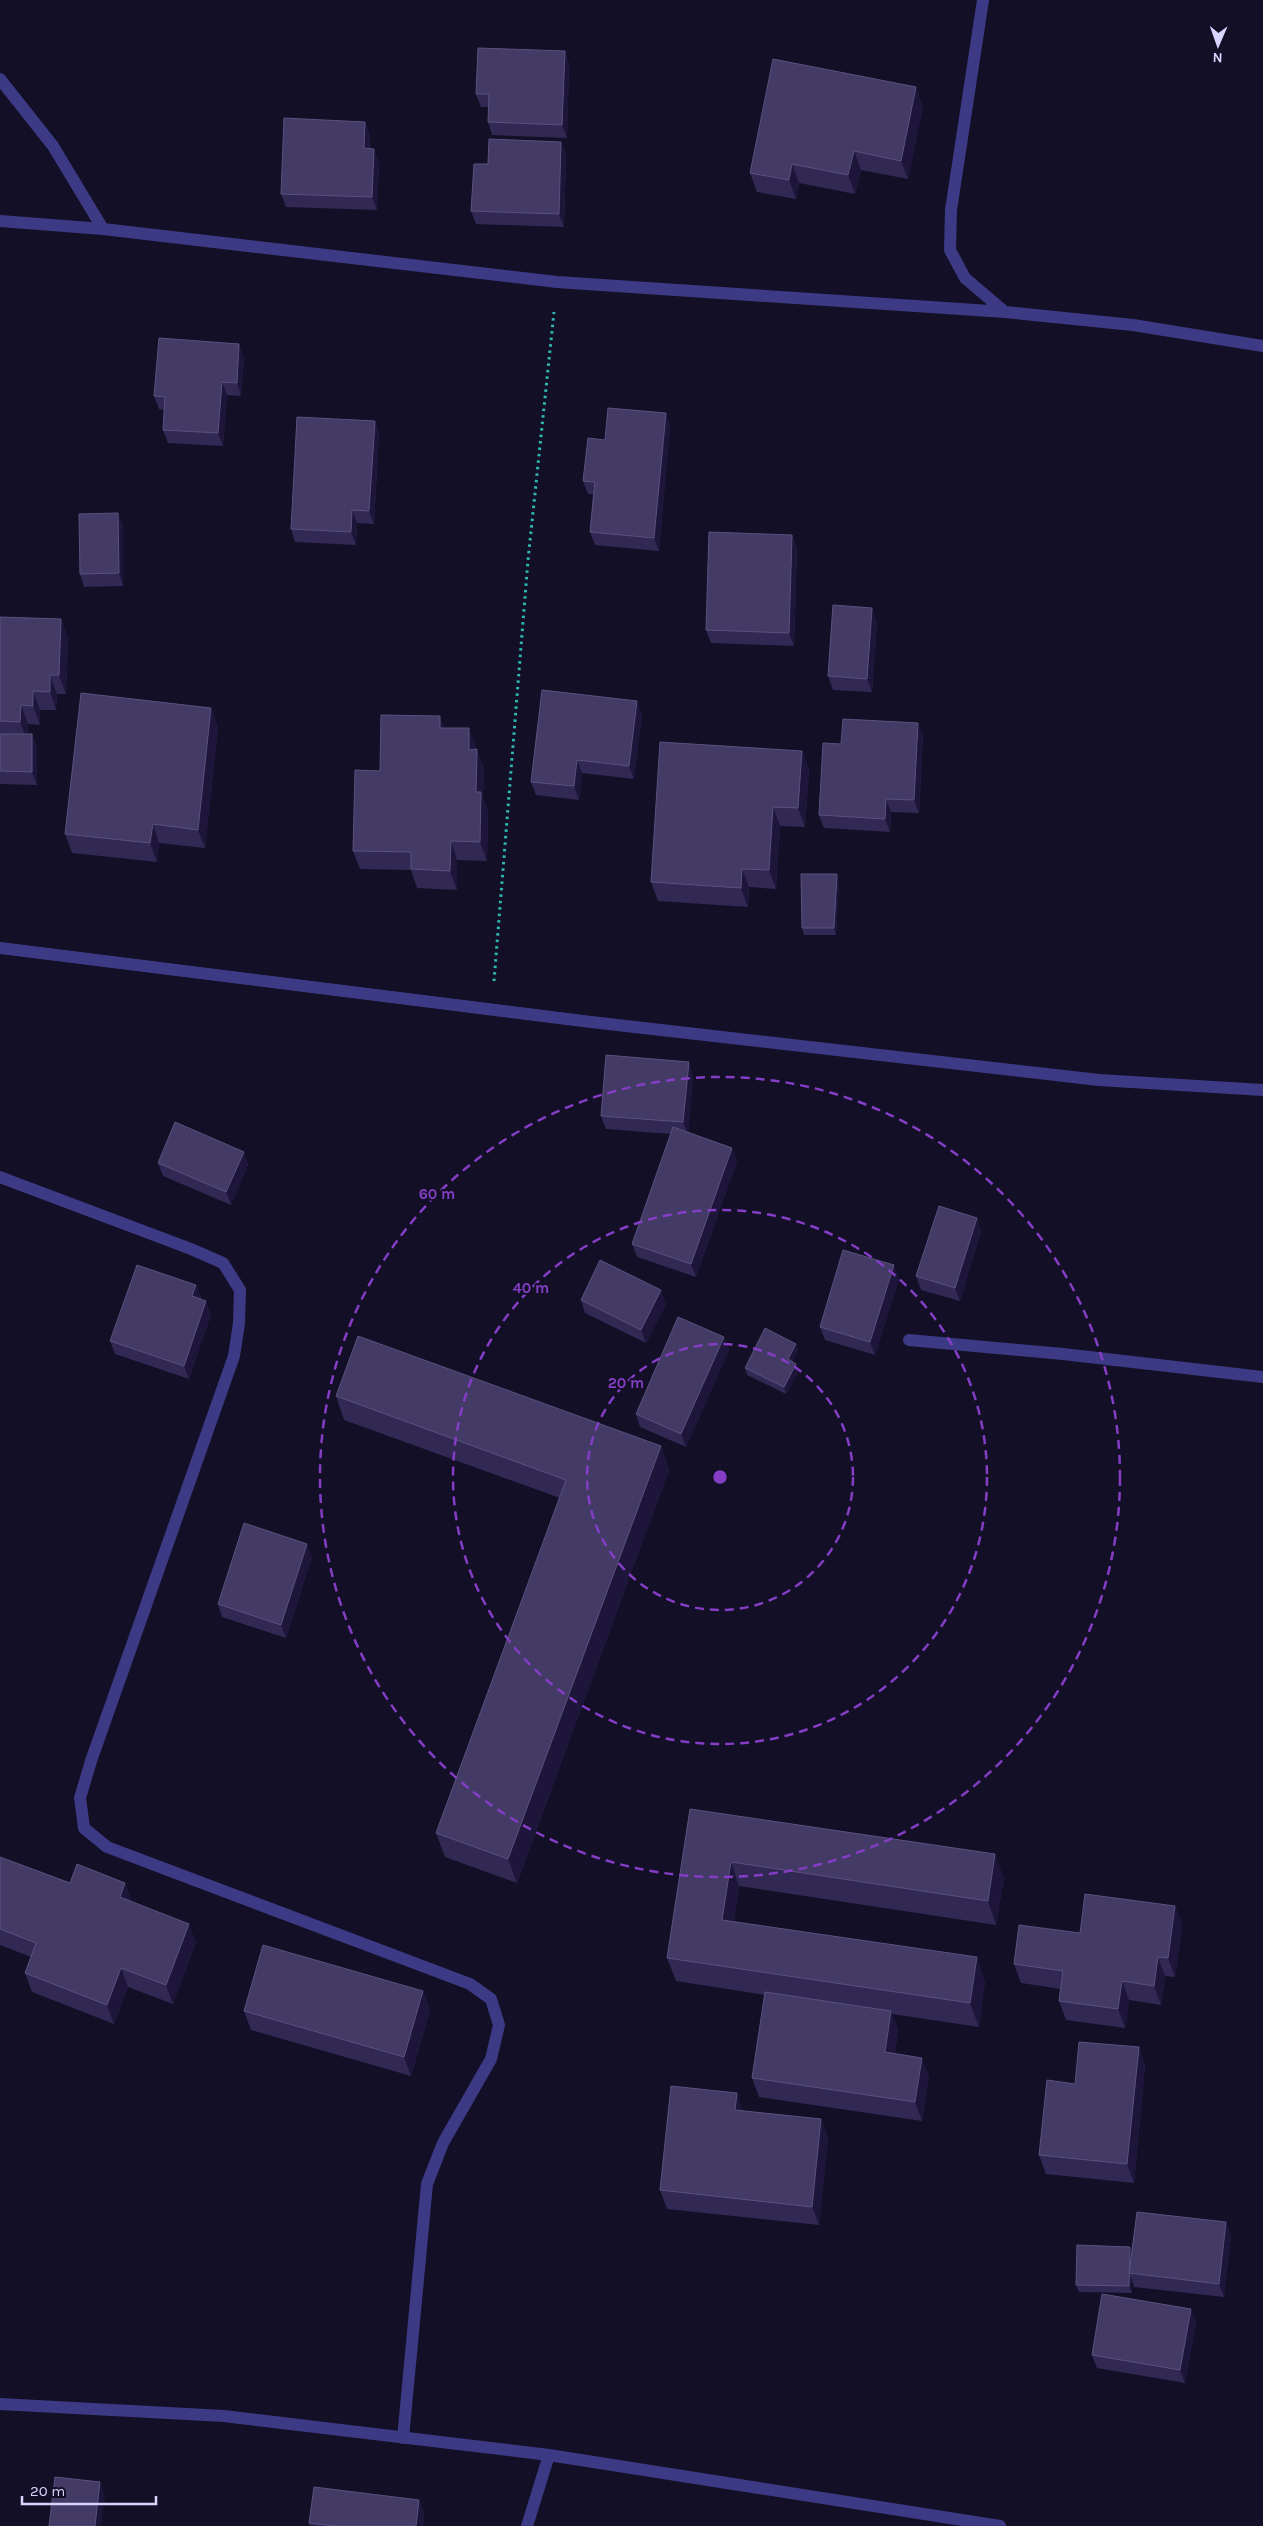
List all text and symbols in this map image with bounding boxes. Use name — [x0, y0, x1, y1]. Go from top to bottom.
north arrow — [1193, 20, 1243, 70]
text: N — [1212, 49, 1223, 66]
text: 60 m — [419, 1185, 455, 1203]
text: 40 m — [513, 1279, 549, 1297]
text: 20 m — [608, 1374, 644, 1392]
centre of rings — [711, 1468, 729, 1486]
scale bar — [22, 2474, 156, 2506]
text: 20 m — [30, 2482, 65, 2500]

